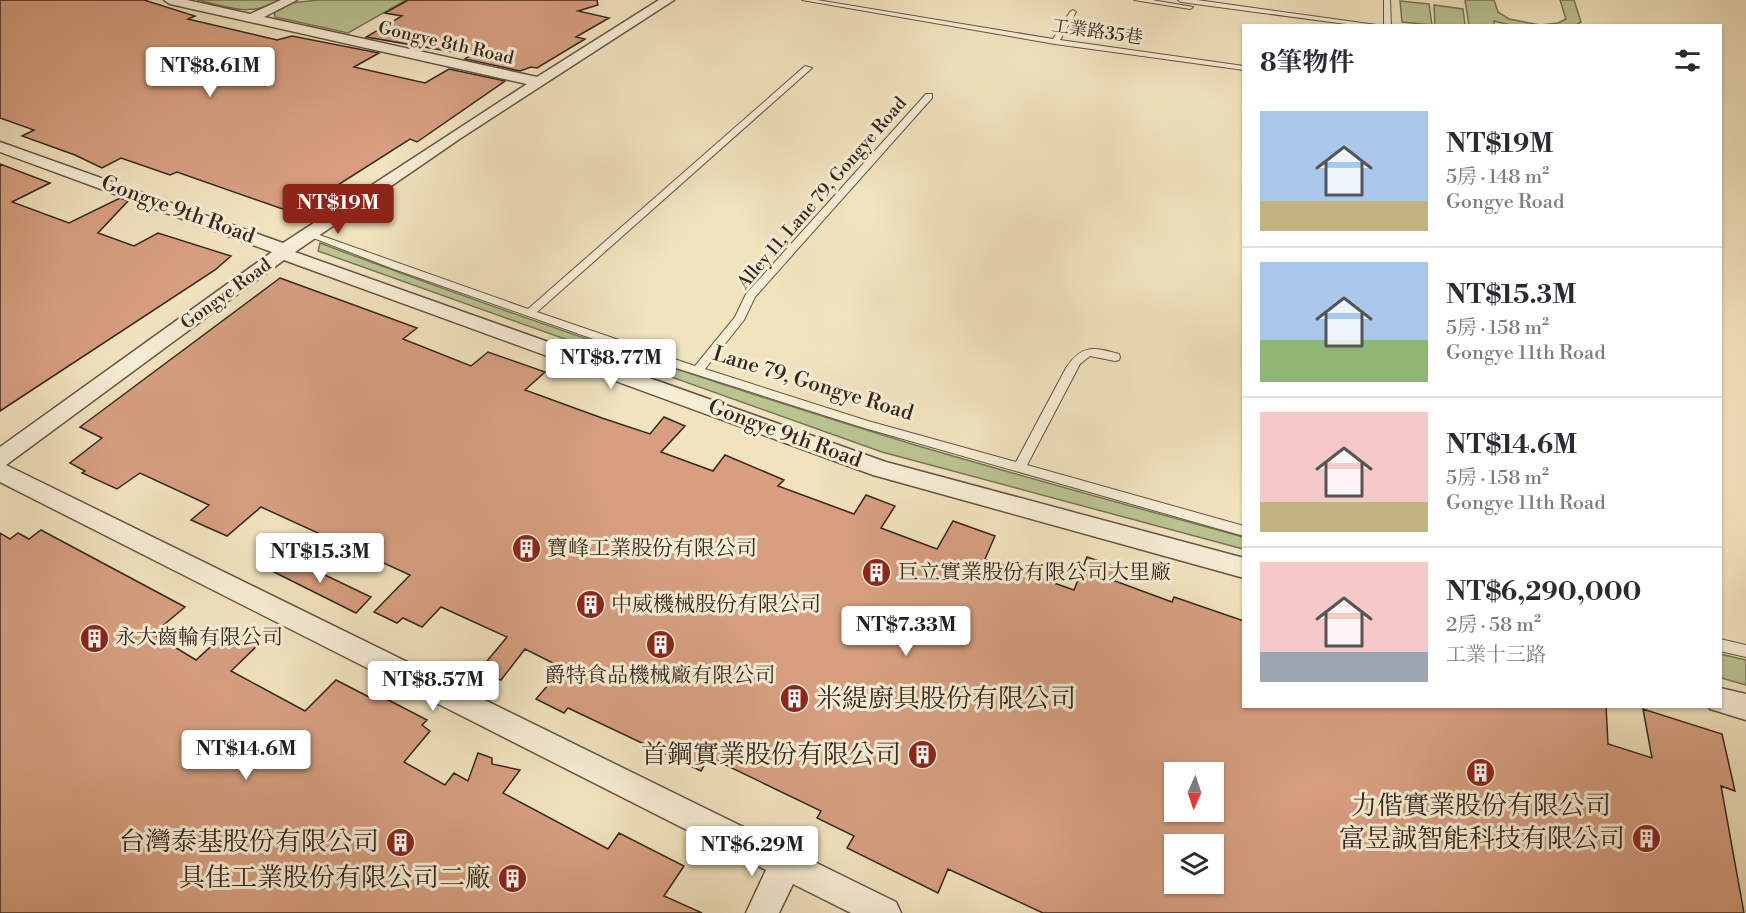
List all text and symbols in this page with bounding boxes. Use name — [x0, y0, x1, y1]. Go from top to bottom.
street label: 工業路35巷 — [1050, 14, 1144, 50]
street label: Gongye 8th Road — [376, 16, 517, 70]
icon: filters — [1671, 44, 1704, 77]
pin: NT$8.61M — [148, 47, 272, 98]
text: 8筆物件 — [1260, 47, 1355, 79]
text: NT$8.61M — [160, 54, 260, 79]
street label: Alley 11, Lane 79, Gongye Road — [732, 92, 912, 295]
text: NT$19M — [1446, 128, 1553, 160]
icon: home — [1308, 135, 1380, 207]
text: 5房 · 148 m² — [1446, 165, 1549, 190]
street label: Gongye 9th Road — [98, 170, 258, 250]
pin: NT$19M — [289, 184, 387, 235]
text: Gongye Road — [1446, 190, 1564, 215]
text: NT$19M — [297, 191, 379, 216]
street label: Gongye Road — [176, 253, 276, 335]
text: NT$15.3M — [1446, 279, 1576, 311]
icon: home — [1308, 286, 1380, 358]
text: 5房 · 158 m² — [1446, 316, 1549, 341]
pin: NT$8.77M — [549, 339, 673, 390]
street label: Lane 79, Gongye Road — [710, 341, 916, 427]
text: Gongye 11th Road — [1446, 341, 1606, 366]
text: NT$8.77M — [560, 346, 662, 371]
street label: Gongye 9th Road — [705, 394, 865, 474]
text: NT$14.6M — [1446, 429, 1577, 461]
icon: home — [1308, 436, 1380, 508]
text: 5房 · 158 m² — [1446, 466, 1549, 491]
text: Gongye 11th Road — [1446, 491, 1606, 516]
pin: NT$15.3M — [258, 533, 382, 584]
building icon: 寶峰工業股份有限公司 — [510, 533, 542, 565]
place label: 寶峰工業股份有限公司 — [547, 536, 757, 562]
text: NT$15.3M — [270, 540, 370, 565]
building icon: 巨立實業股份有限公司大里廠 — [861, 557, 893, 589]
place label: 巨立實業股份有限公司大里廠 — [898, 560, 1171, 586]
text: NT$6,290,000 — [1446, 576, 1641, 608]
icon: home — [1308, 586, 1380, 658]
building icon: 中威機械股份有限公司 — [574, 589, 606, 621]
place label: 中威機械股份有限公司 — [611, 592, 821, 618]
pin: NT$7.33M — [844, 606, 968, 657]
text: NT$7.33M — [855, 613, 957, 638]
text: 2房 · 58 m² — [1446, 613, 1541, 638]
building icon: 永大齒輪有限公司 — [78, 622, 110, 654]
place label: 永大齒輪有限公司 — [115, 625, 283, 651]
building icon: 爵特食品機械廠有限公司 — [644, 629, 676, 661]
text: 工業十三路 — [1446, 643, 1546, 668]
pin: NT$8.57M — [371, 661, 495, 712]
place label: 爵特食品機械廠有限公司 — [545, 663, 776, 689]
text: NT$8.57M — [382, 668, 484, 693]
building icon: 米緹廚具股份有限公司 — [779, 683, 811, 715]
place label: 米緹廚具股份有限公司 — [816, 683, 1076, 715]
pin: NT$14.6M — [184, 730, 308, 781]
text: NT$14.6M — [196, 737, 296, 762]
place label: 首鋼實業股份有限公司 — [641, 739, 901, 771]
building icon: 首鋼實業股份有限公司 — [906, 739, 938, 771]
building icon: 力偕實業股份有限公司 — [1465, 756, 1497, 788]
north arrow — [1164, 762, 1224, 822]
map controls — [1164, 762, 1224, 894]
place label: 力偕實業股份有限公司 — [1351, 790, 1611, 822]
place label: 富昱誠智能科技有限公司 — [1339, 823, 1625, 855]
building icon: 富昱誠智能科技有限公司 — [1630, 823, 1662, 855]
place label: 台灣泰基股份有限公司 — [119, 826, 379, 858]
building icon: 台灣泰基股份有限公司 — [384, 826, 416, 858]
pin: NT$6.29M — [690, 826, 814, 877]
text: NT$6.29M — [700, 833, 804, 858]
button: layers — [1164, 834, 1224, 894]
place label: 具佳工業股份有限公司二廠 — [179, 862, 491, 894]
building icon: 具佳工業股份有限公司二廠 — [496, 862, 528, 894]

